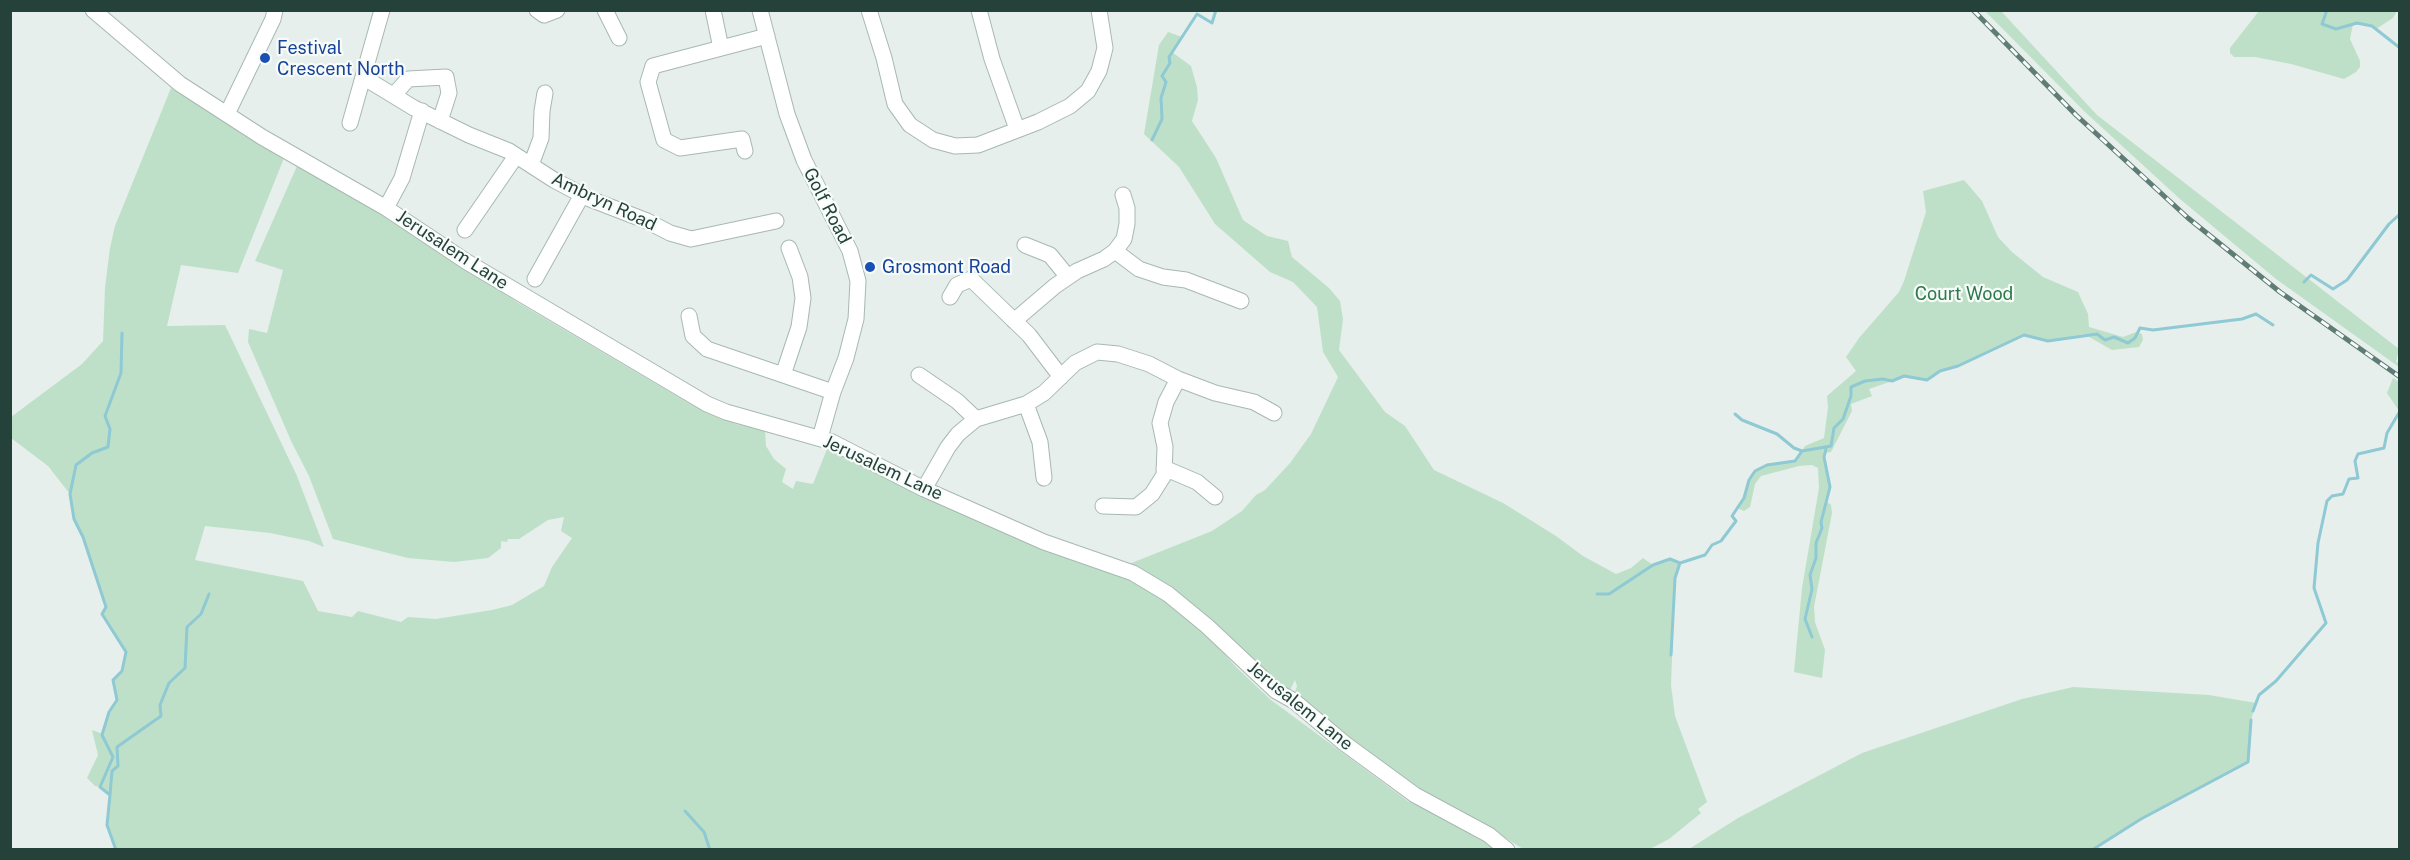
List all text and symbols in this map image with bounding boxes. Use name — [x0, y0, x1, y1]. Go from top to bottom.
place label: Festival Crescent North — [277, 37, 405, 80]
marker: Festival Crescent North — [258, 51, 272, 65]
street label: Golf Road — [799, 164, 855, 248]
street label: Ambryn Road — [548, 168, 660, 236]
street label: Jerusalem Lane — [392, 206, 512, 294]
place label: Grosmont Road — [882, 256, 1011, 278]
marker: Grosmont Road — [863, 260, 877, 274]
park label: Court Wood — [1915, 283, 2013, 305]
street label: Jerusalem Lane — [820, 431, 946, 505]
street label: Jerusalem Lane — [1243, 657, 1357, 755]

